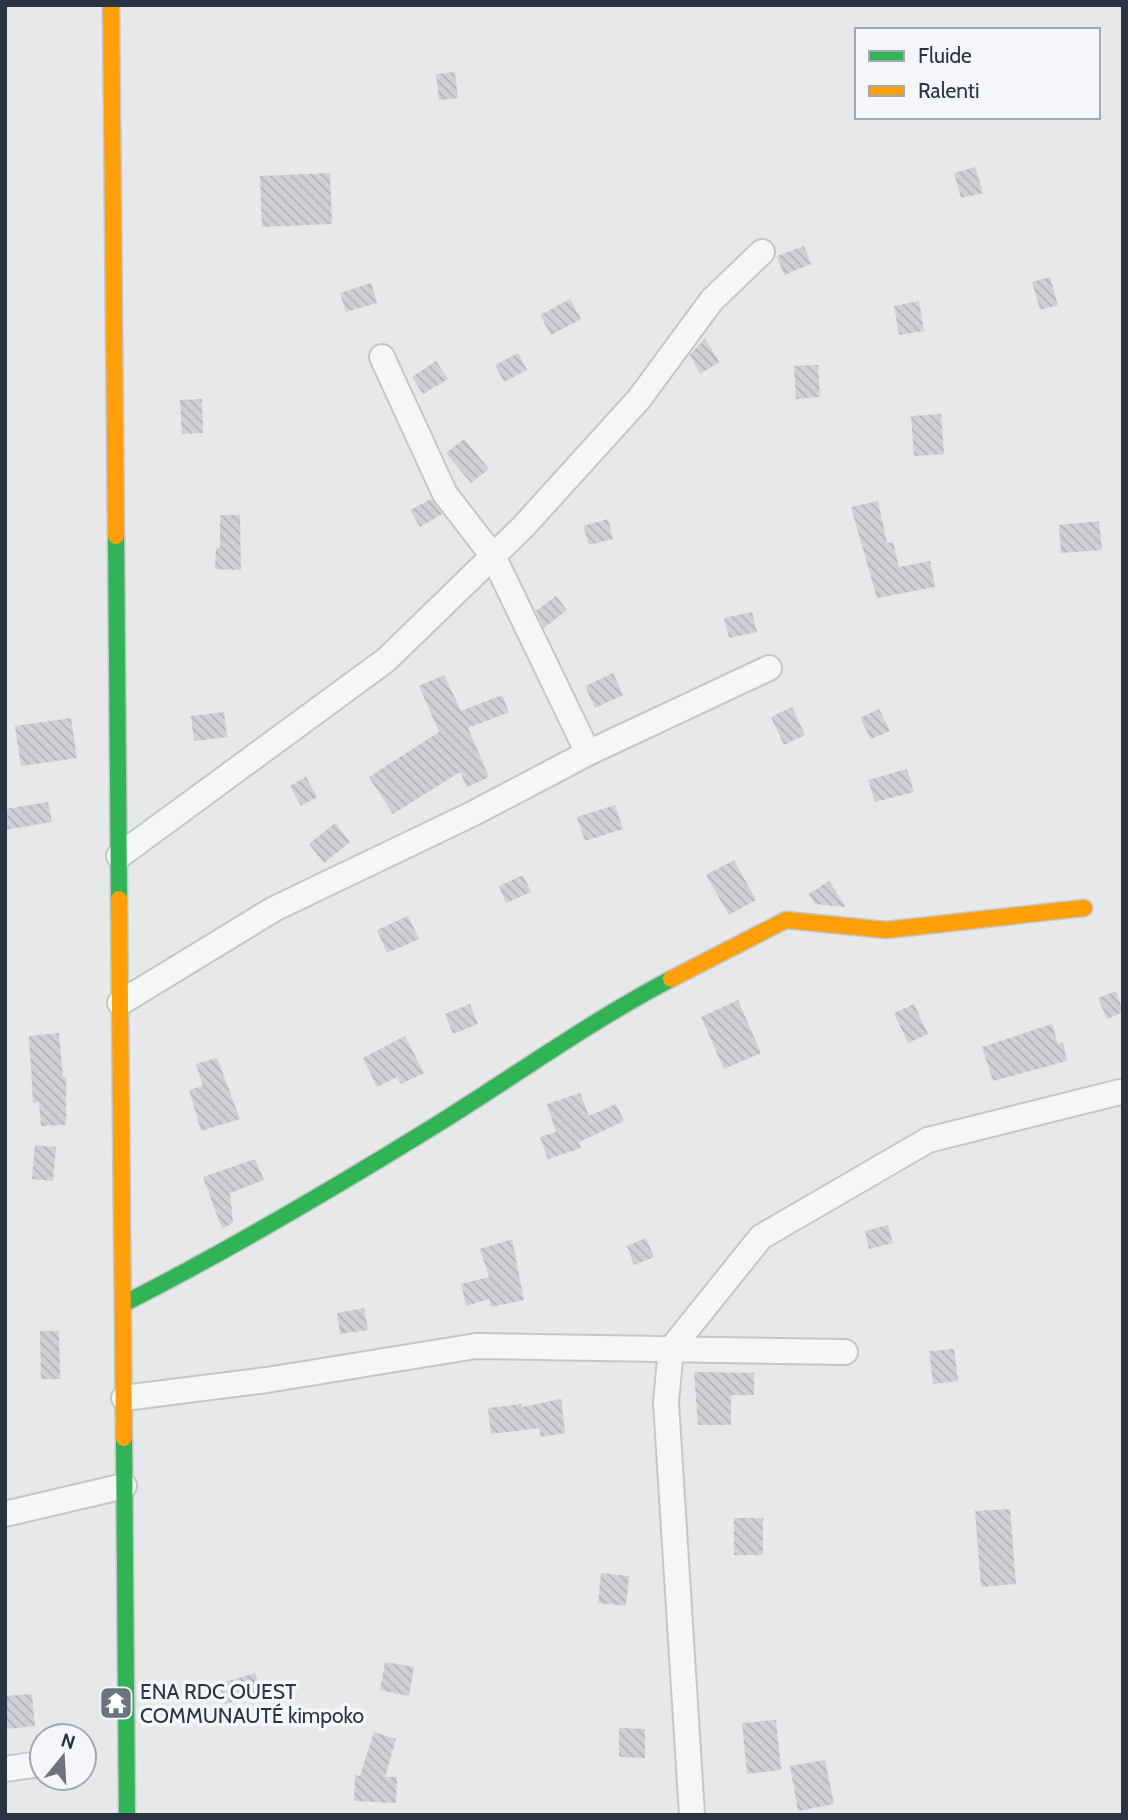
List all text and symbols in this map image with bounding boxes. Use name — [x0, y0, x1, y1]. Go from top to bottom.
legend — [855, 28, 1100, 119]
text: Fluide — [918, 43, 972, 68]
text: Ralenti — [918, 78, 979, 103]
place label: ENA RDC OUEST COMMUNAUTÉ kimpoko — [140, 1679, 364, 1728]
temple icon: ENA RDC OUEST COMMUNAUTÉ kimpoko — [97, 1684, 135, 1722]
north arrow — [28, 1722, 98, 1792]
text: N — [58, 1728, 78, 1754]

